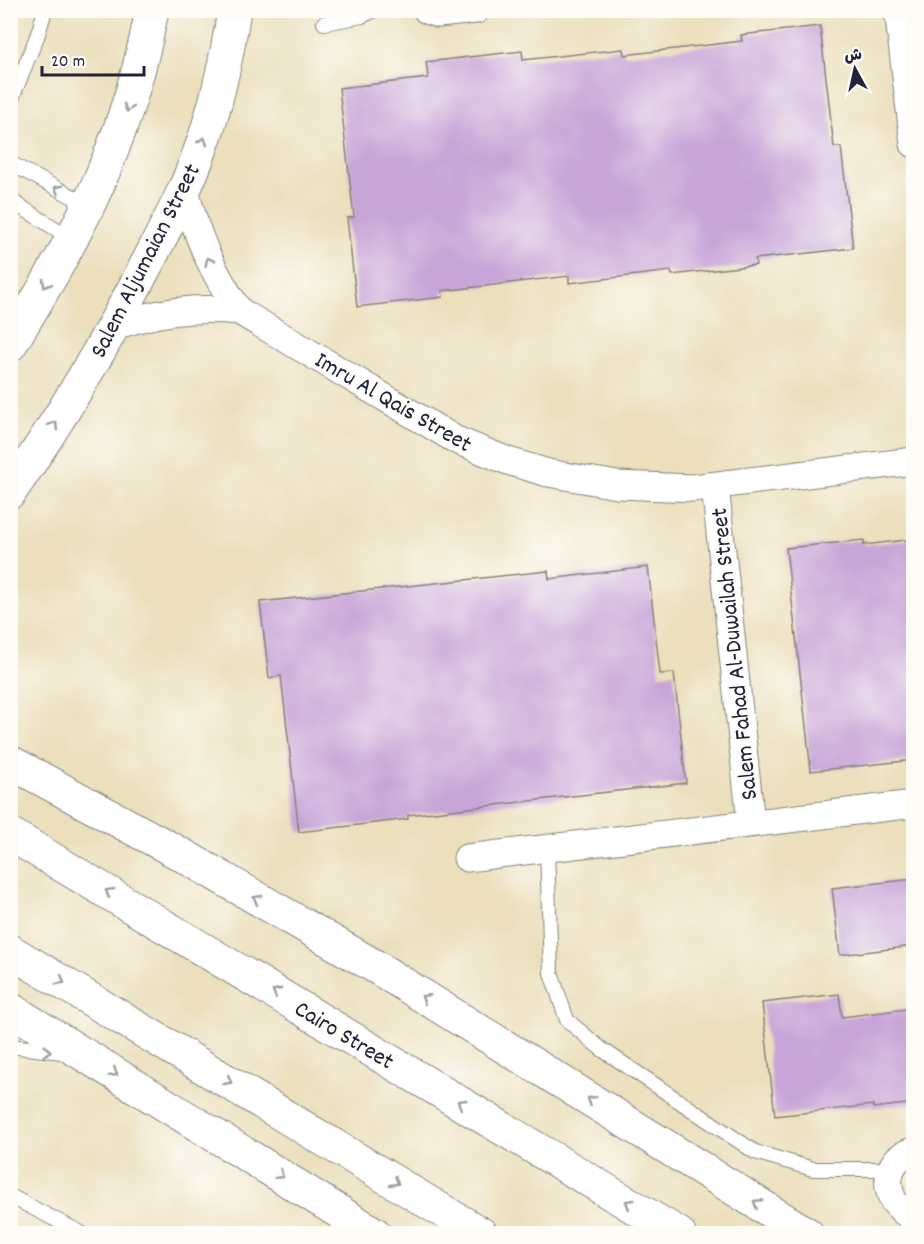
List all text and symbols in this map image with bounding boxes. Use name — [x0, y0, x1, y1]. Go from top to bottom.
scale bar — [42, 39, 144, 77]
north arrow — [825, 39, 885, 99]
text: ش — [843, 44, 864, 69]
text: 20 m — [51, 50, 85, 75]
one-way arrow — [123, 102, 135, 113]
one-way arrow — [196, 137, 208, 147]
street label: Salem Aljumaian Street — [83, 158, 210, 364]
one-way arrow — [54, 185, 64, 196]
one-way arrow — [205, 257, 216, 267]
one-way arrow — [42, 278, 53, 288]
street label: Imru Al Qais Street — [308, 345, 478, 463]
one-way arrow — [47, 421, 59, 431]
street label: Salem Fahad Al-Duwailah Street — [704, 506, 768, 802]
one-way arrow — [105, 888, 115, 900]
one-way arrow — [253, 894, 263, 906]
one-way arrow — [55, 974, 65, 985]
one-way arrow — [272, 988, 282, 1000]
street label: Cairo Street — [287, 993, 400, 1080]
one-way arrow — [421, 993, 431, 1005]
one-way arrow — [42, 1044, 52, 1057]
one-way arrow — [108, 1066, 118, 1078]
one-way arrow — [222, 1074, 232, 1086]
one-way arrow — [587, 1096, 597, 1108]
one-way arrow — [457, 1099, 467, 1111]
one-way arrow — [274, 1168, 284, 1180]
one-way arrow — [389, 1174, 399, 1186]
one-way arrow — [753, 1198, 763, 1210]
one-way arrow — [625, 1199, 635, 1211]

